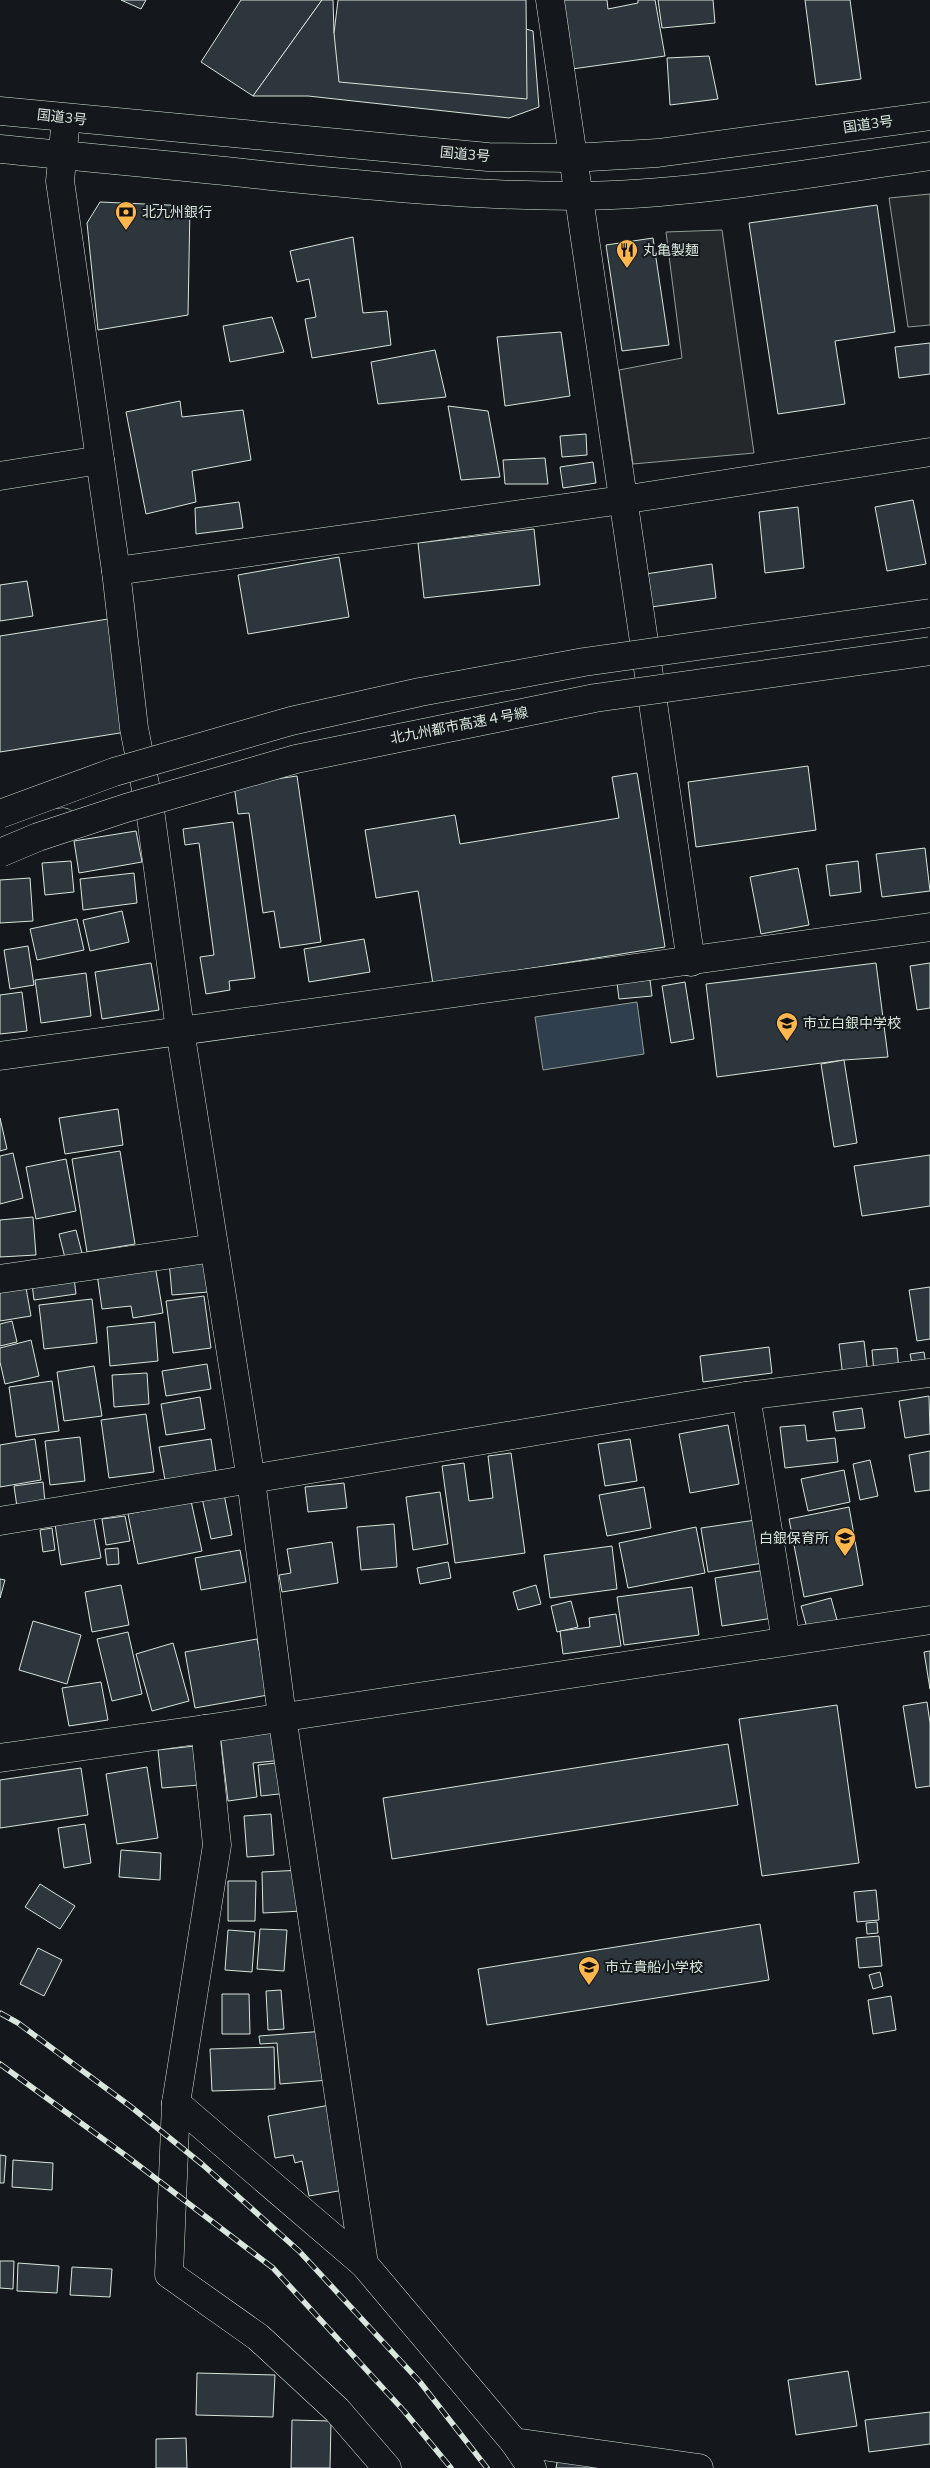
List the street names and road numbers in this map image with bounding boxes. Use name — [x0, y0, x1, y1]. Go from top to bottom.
street label: 国道3号 — [36, 105, 88, 130]
street label: 国道3号 — [842, 112, 894, 137]
street label: 国道3号 — [439, 143, 491, 166]
street label: 北九州都市高速４号線 — [389, 703, 530, 748]

